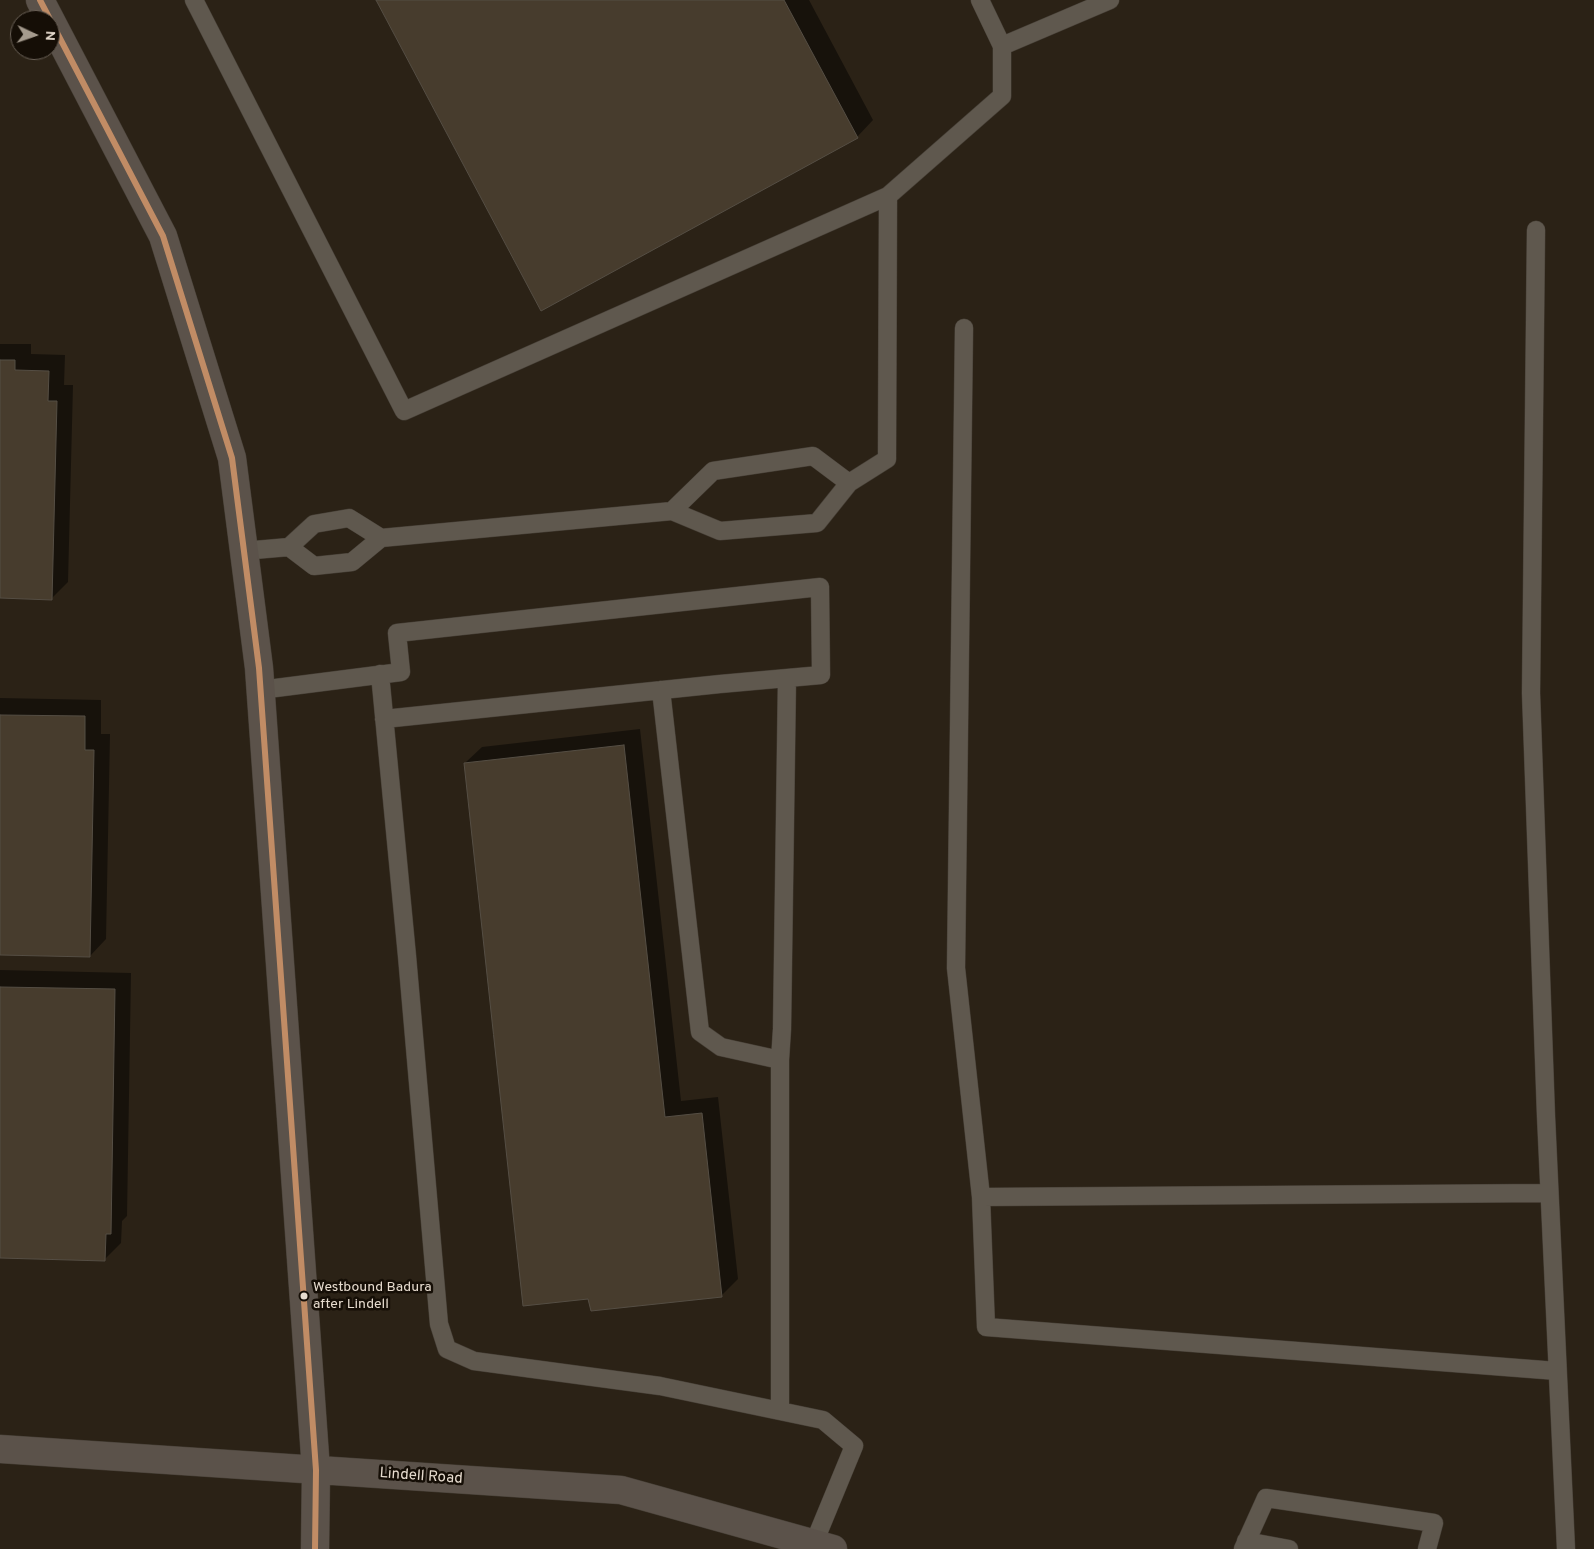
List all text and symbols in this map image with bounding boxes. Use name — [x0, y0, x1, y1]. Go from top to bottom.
north arrow — [10, 10, 60, 60]
text: N — [41, 30, 58, 41]
place label: Westbound Badura after Lindell — [313, 1280, 432, 1312]
marker: Westbound Badura after Lindell — [299, 1291, 309, 1301]
street label: Lindell Road — [379, 1465, 463, 1489]

